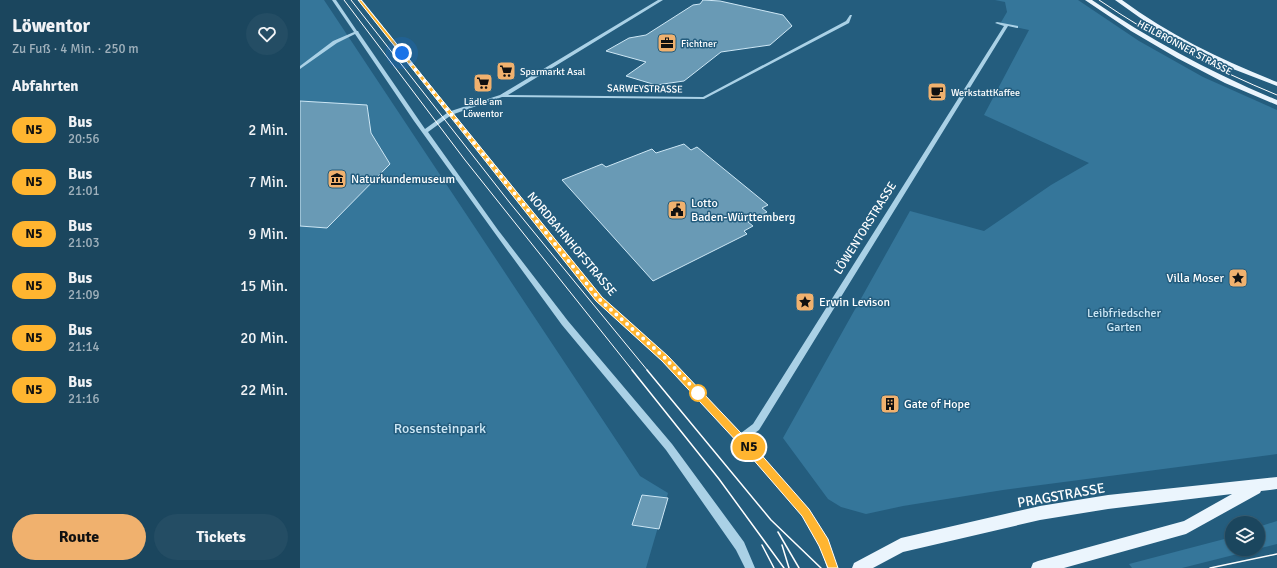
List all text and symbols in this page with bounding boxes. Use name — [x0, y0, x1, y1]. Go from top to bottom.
button: heart — [246, 13, 288, 55]
text: Löwentor — [12, 14, 90, 38]
street label: HEILBRONNER STRASSE — [1135, 18, 1234, 78]
office icon: Fichtner — [656, 32, 678, 54]
place label: Fichtner — [681, 38, 717, 50]
text: Zu Fuß · 4 Min. · 250 m — [12, 41, 139, 57]
your location — [392, 43, 412, 63]
supermarket icon: Sparmarkt Asal — [495, 60, 517, 82]
place label: Sparmarkt Asal — [520, 66, 586, 78]
supermarket icon: Lädle am Löwentor — [472, 72, 494, 94]
text: Abfahrten — [12, 77, 79, 95]
cafe icon: WerkstattKaffee — [926, 81, 948, 103]
street label: SARWEYSTRASSE — [607, 82, 683, 96]
place label: WerkstattKaffee — [951, 87, 1020, 99]
place label: Lädle am Löwentor — [463, 96, 503, 120]
text: Bus — [68, 113, 92, 131]
text: N5 — [25, 121, 43, 138]
text: 2 Min. — [248, 121, 288, 139]
text: 20:56 — [68, 131, 100, 147]
text: Bus — [68, 165, 92, 183]
museum icon: Naturkundemuseum — [326, 168, 348, 190]
place label: Naturkundemuseum — [351, 172, 455, 187]
text: N5 — [25, 173, 43, 190]
text: 7 Min. — [248, 173, 288, 191]
street label: LÖWENTORSTRASSE — [831, 179, 900, 277]
text: 21:01 — [68, 183, 100, 199]
street label: NORDBAHNHOFSTRASSE — [524, 189, 620, 299]
place label: Lotto Baden-Württemberg — [691, 196, 795, 225]
public building icon: Lotto Baden-Württemberg — [666, 199, 688, 221]
text: Bus — [68, 217, 92, 235]
text: N5 — [25, 225, 43, 242]
text: 9 Min. — [248, 225, 288, 243]
text: 21:03 — [68, 235, 100, 251]
place icon: Villa Moser — [1227, 267, 1249, 289]
text: Bus — [68, 269, 92, 287]
place label: Villa Moser — [1167, 271, 1225, 286]
text: N5 — [25, 277, 43, 294]
text: 15 Min. — [240, 277, 288, 295]
text: 21:09 — [68, 287, 100, 303]
place icon: Erwin Levison — [794, 291, 816, 313]
place label: Erwin Levison — [819, 295, 890, 310]
park label: Leibfriedscher Garten — [1087, 306, 1162, 335]
text: Bus — [68, 321, 92, 339]
text: N5 — [25, 329, 43, 346]
text: 20 Min. — [240, 329, 288, 347]
text: 21:14 — [68, 339, 100, 355]
text: Bus — [68, 373, 92, 391]
text: N5 — [25, 381, 43, 398]
text: 22 Min. — [240, 381, 288, 399]
unlabelled marker — [689, 384, 707, 402]
text: 21:16 — [68, 391, 100, 407]
building icon: Gate of Hope — [879, 393, 901, 415]
place label: Gate of Hope — [904, 397, 970, 412]
park label: Rosensteinpark — [394, 420, 486, 437]
line badge: N5 — [731, 434, 767, 460]
text: N5 — [740, 438, 758, 455]
street label: PRAGSTRASSE — [1016, 479, 1106, 512]
button: Route — [12, 514, 146, 560]
button: Tickets — [154, 514, 288, 560]
map controls — [1225, 516, 1265, 556]
button: layers — [1225, 516, 1265, 556]

